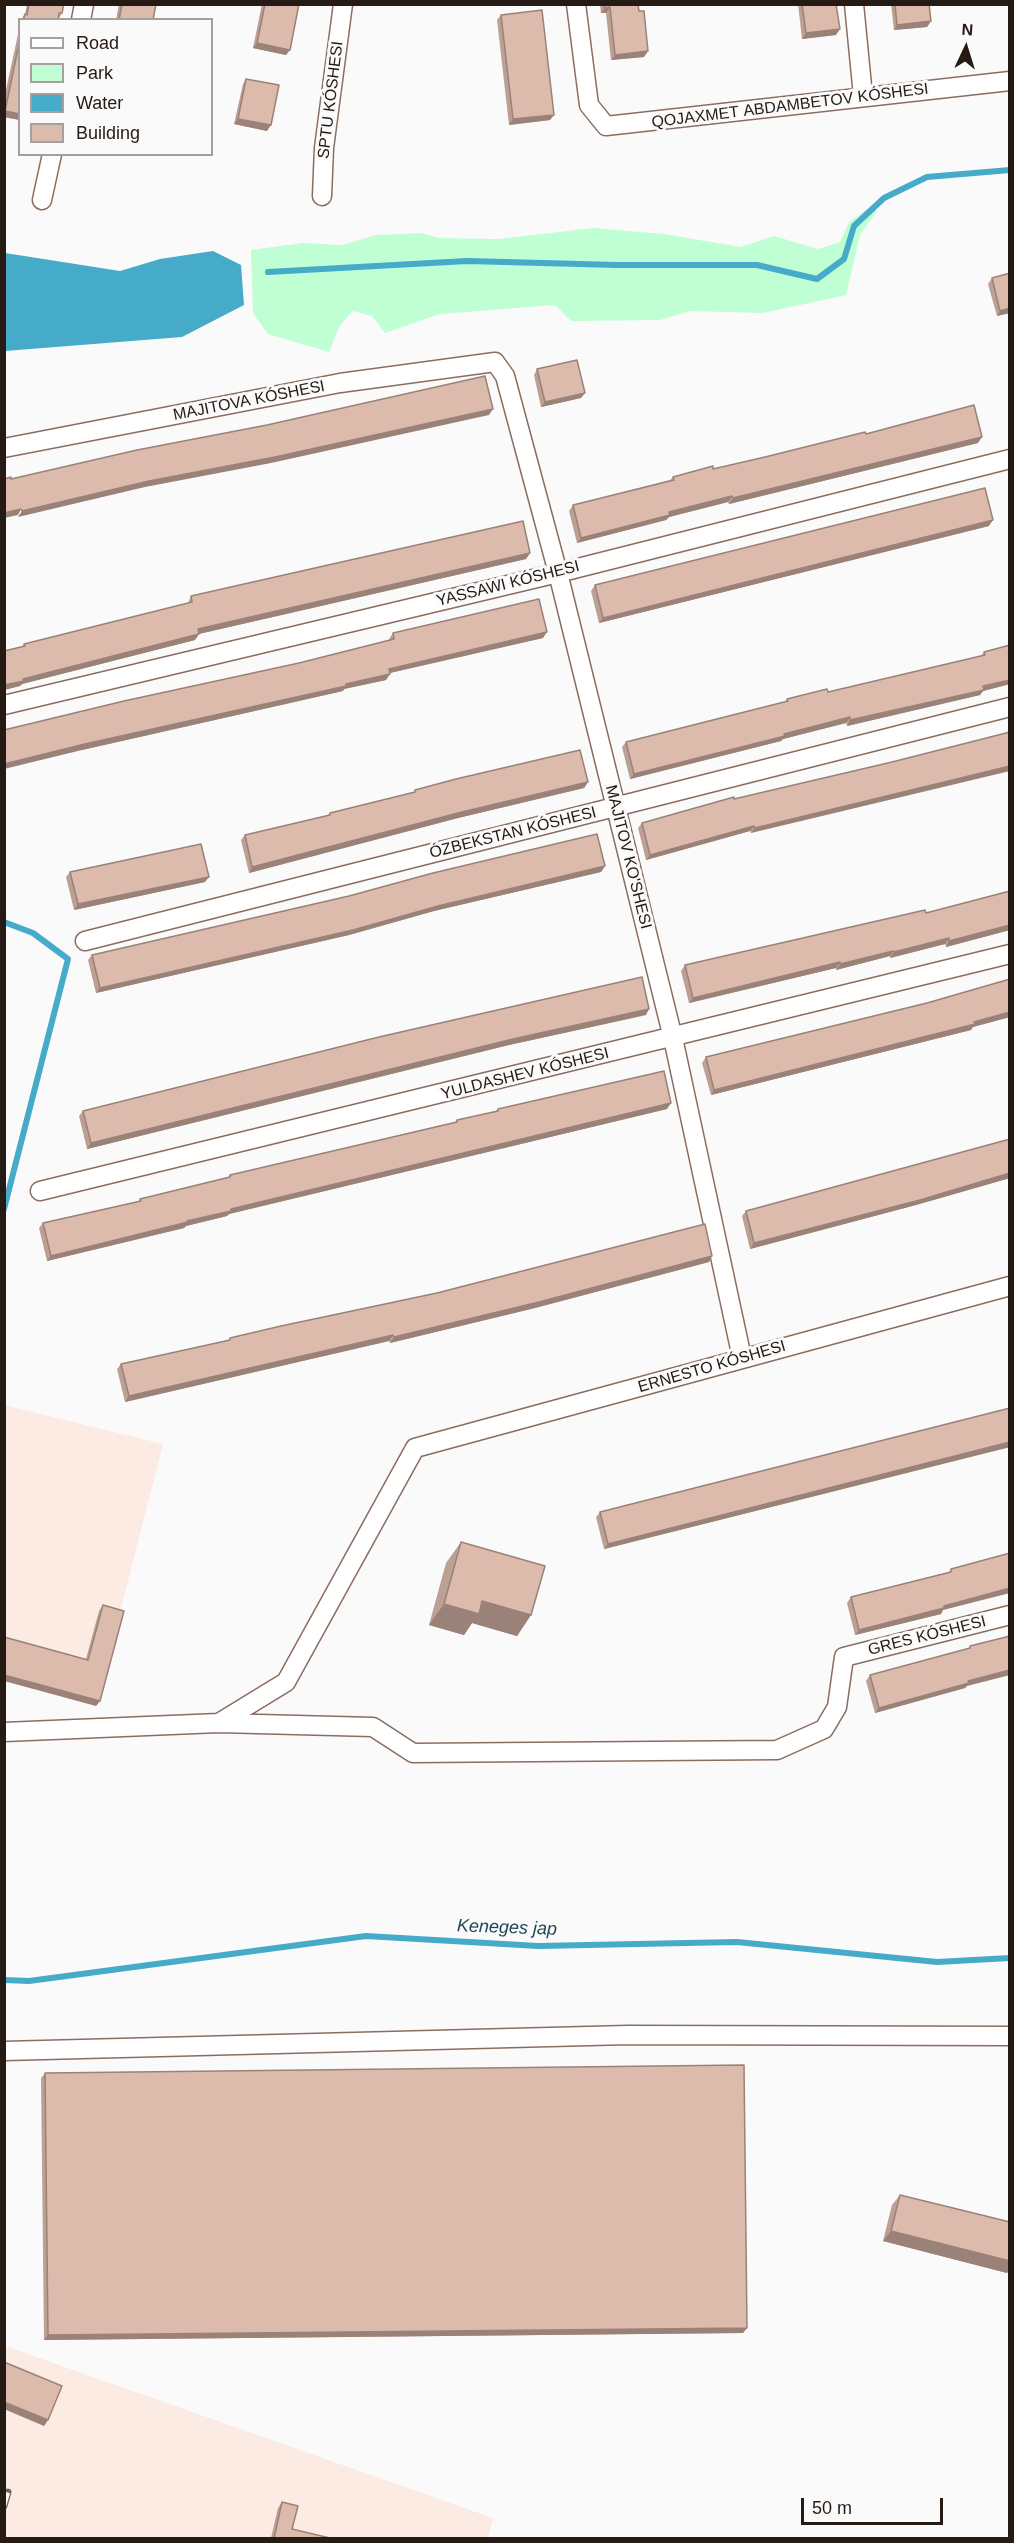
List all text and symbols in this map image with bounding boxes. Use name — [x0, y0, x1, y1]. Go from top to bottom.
legend — [18, 18, 213, 156]
north arrow — [936, 18, 996, 78]
text: N — [961, 21, 974, 38]
text: Road — [76, 33, 119, 53]
street label: SPTU KÓSHESI — [314, 40, 348, 160]
text: Park — [76, 63, 113, 83]
street label: QOJAXMET ABDAMBETOV KÓSHESI — [650, 79, 930, 133]
text: Water — [76, 93, 123, 113]
text: Building — [76, 123, 140, 143]
street label: MAJITOVA KÓSHESI — [172, 377, 326, 425]
street label: YASSAWI KÓSHESI — [435, 557, 581, 611]
street label: MAJITOV KO'SHESI — [601, 783, 655, 931]
street label: ÓZBEKSTAN KÓSHESI — [428, 803, 598, 863]
street label: YULDASHEV KÓSHESI — [439, 1044, 611, 1104]
street label: ERNESTO KÓSHESI — [636, 1337, 788, 1397]
street label: GRES KÓSHESI — [866, 1612, 988, 1660]
water label: Keneges jap — [457, 1915, 557, 1941]
scale bar — [804, 2486, 946, 2524]
text: 50 m — [812, 2498, 852, 2518]

